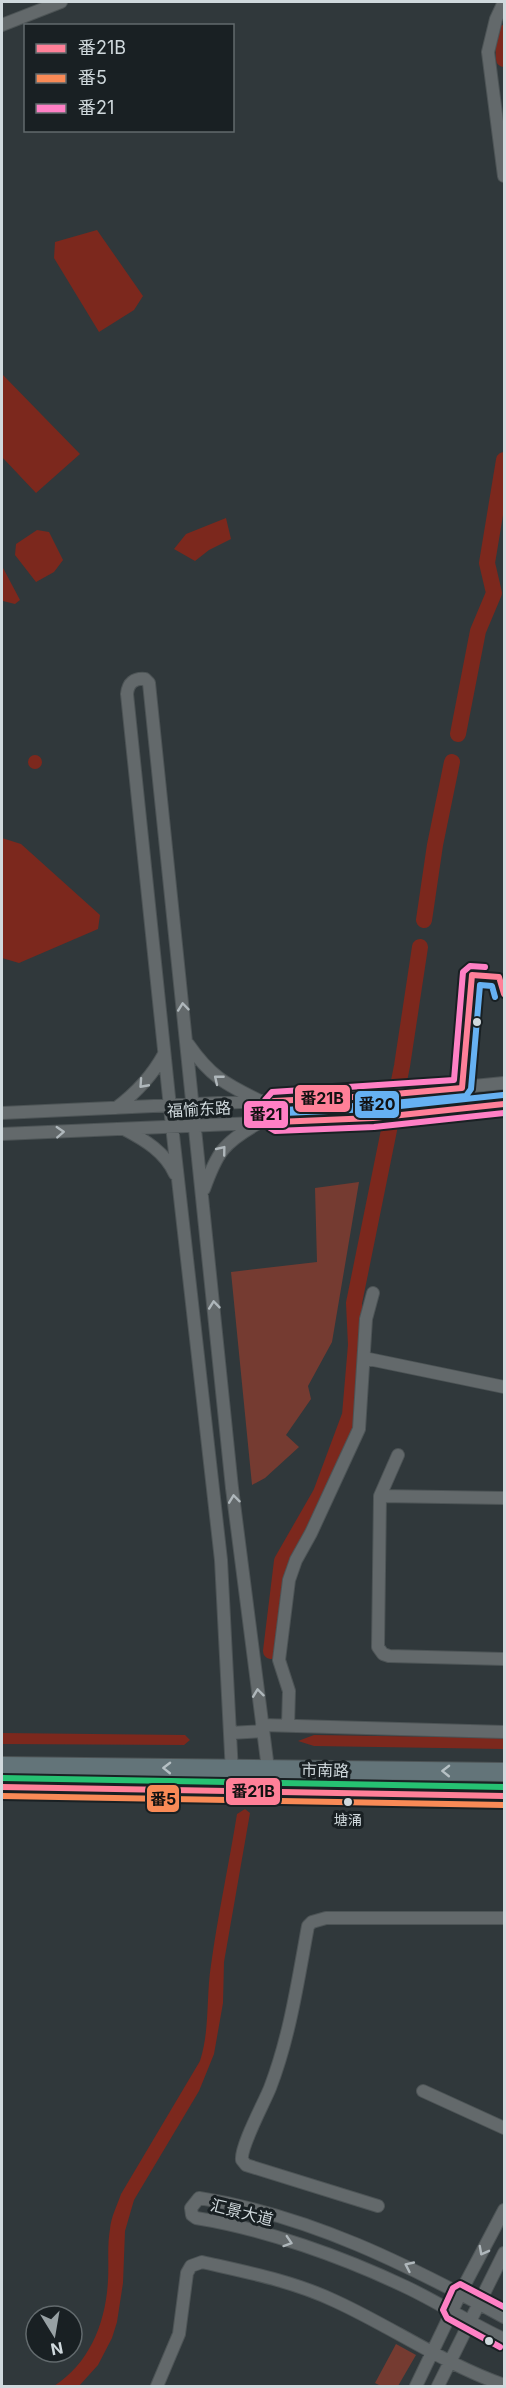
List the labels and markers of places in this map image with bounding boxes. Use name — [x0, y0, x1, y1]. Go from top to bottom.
unlabelled marker — [471, 1016, 483, 1028]
marker: 塘涌 — [342, 1796, 354, 1808]
place label: 塘涌 — [334, 1811, 362, 1828]
unlabelled marker — [483, 2335, 495, 2347]

